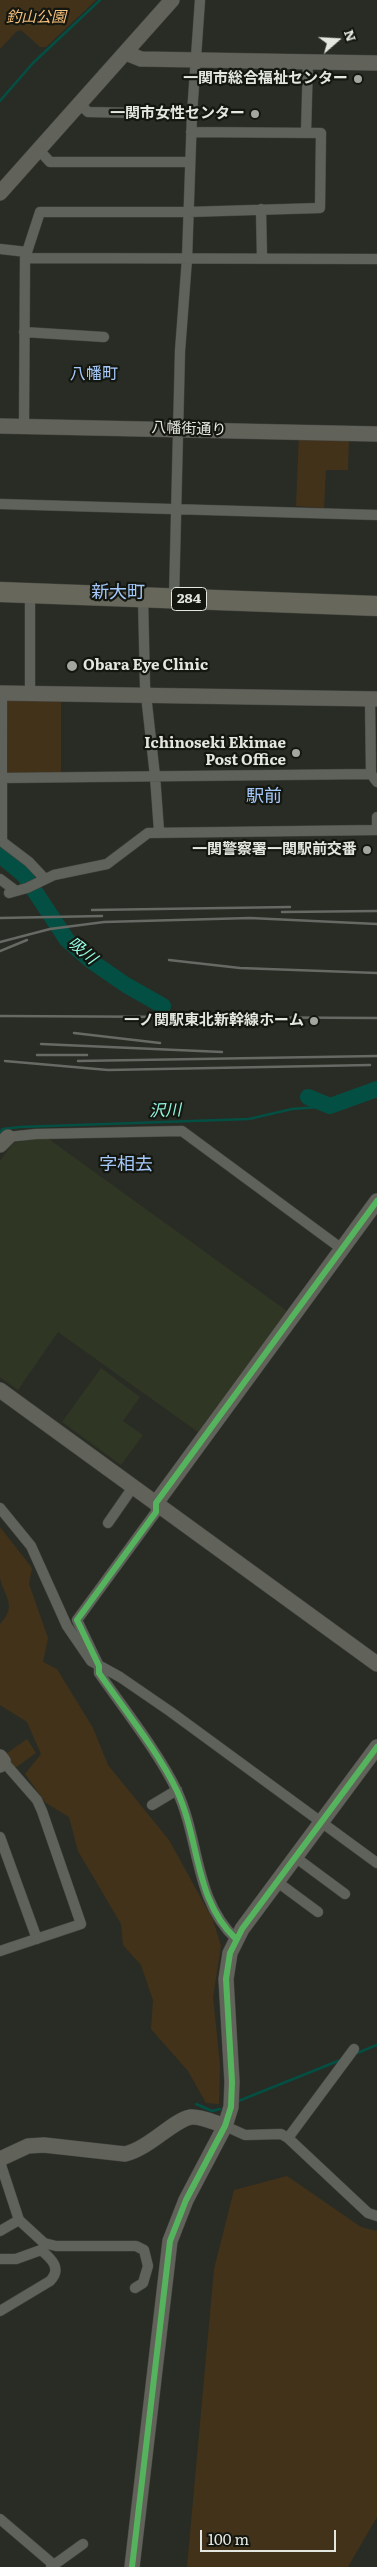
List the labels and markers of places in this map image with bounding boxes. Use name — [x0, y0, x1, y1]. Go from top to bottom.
place label: 一関市総合福祉センター — [183, 70, 348, 88]
marker: 一関市総合福祉センター — [352, 73, 364, 85]
place label: 一関市女性センター — [110, 105, 245, 123]
marker: 一関市女性センター — [249, 108, 261, 120]
place label: Obara Eye Clinic — [83, 657, 208, 675]
marker: Obara Eye Clinic — [65, 659, 79, 673]
place label: Ichinoseki Ekimae Post Office — [144, 735, 286, 770]
marker: Ichinoseki Ekimae Post Office — [290, 747, 302, 759]
place label: 一関警察署一関駅前交番 — [192, 841, 357, 859]
marker: 一関警察署一関駅前交番 — [361, 844, 373, 856]
place label: 一ノ関駅東北新幹線ホーム — [124, 1012, 304, 1030]
marker: 一ノ関駅東北新幹線ホーム — [308, 1015, 320, 1027]

